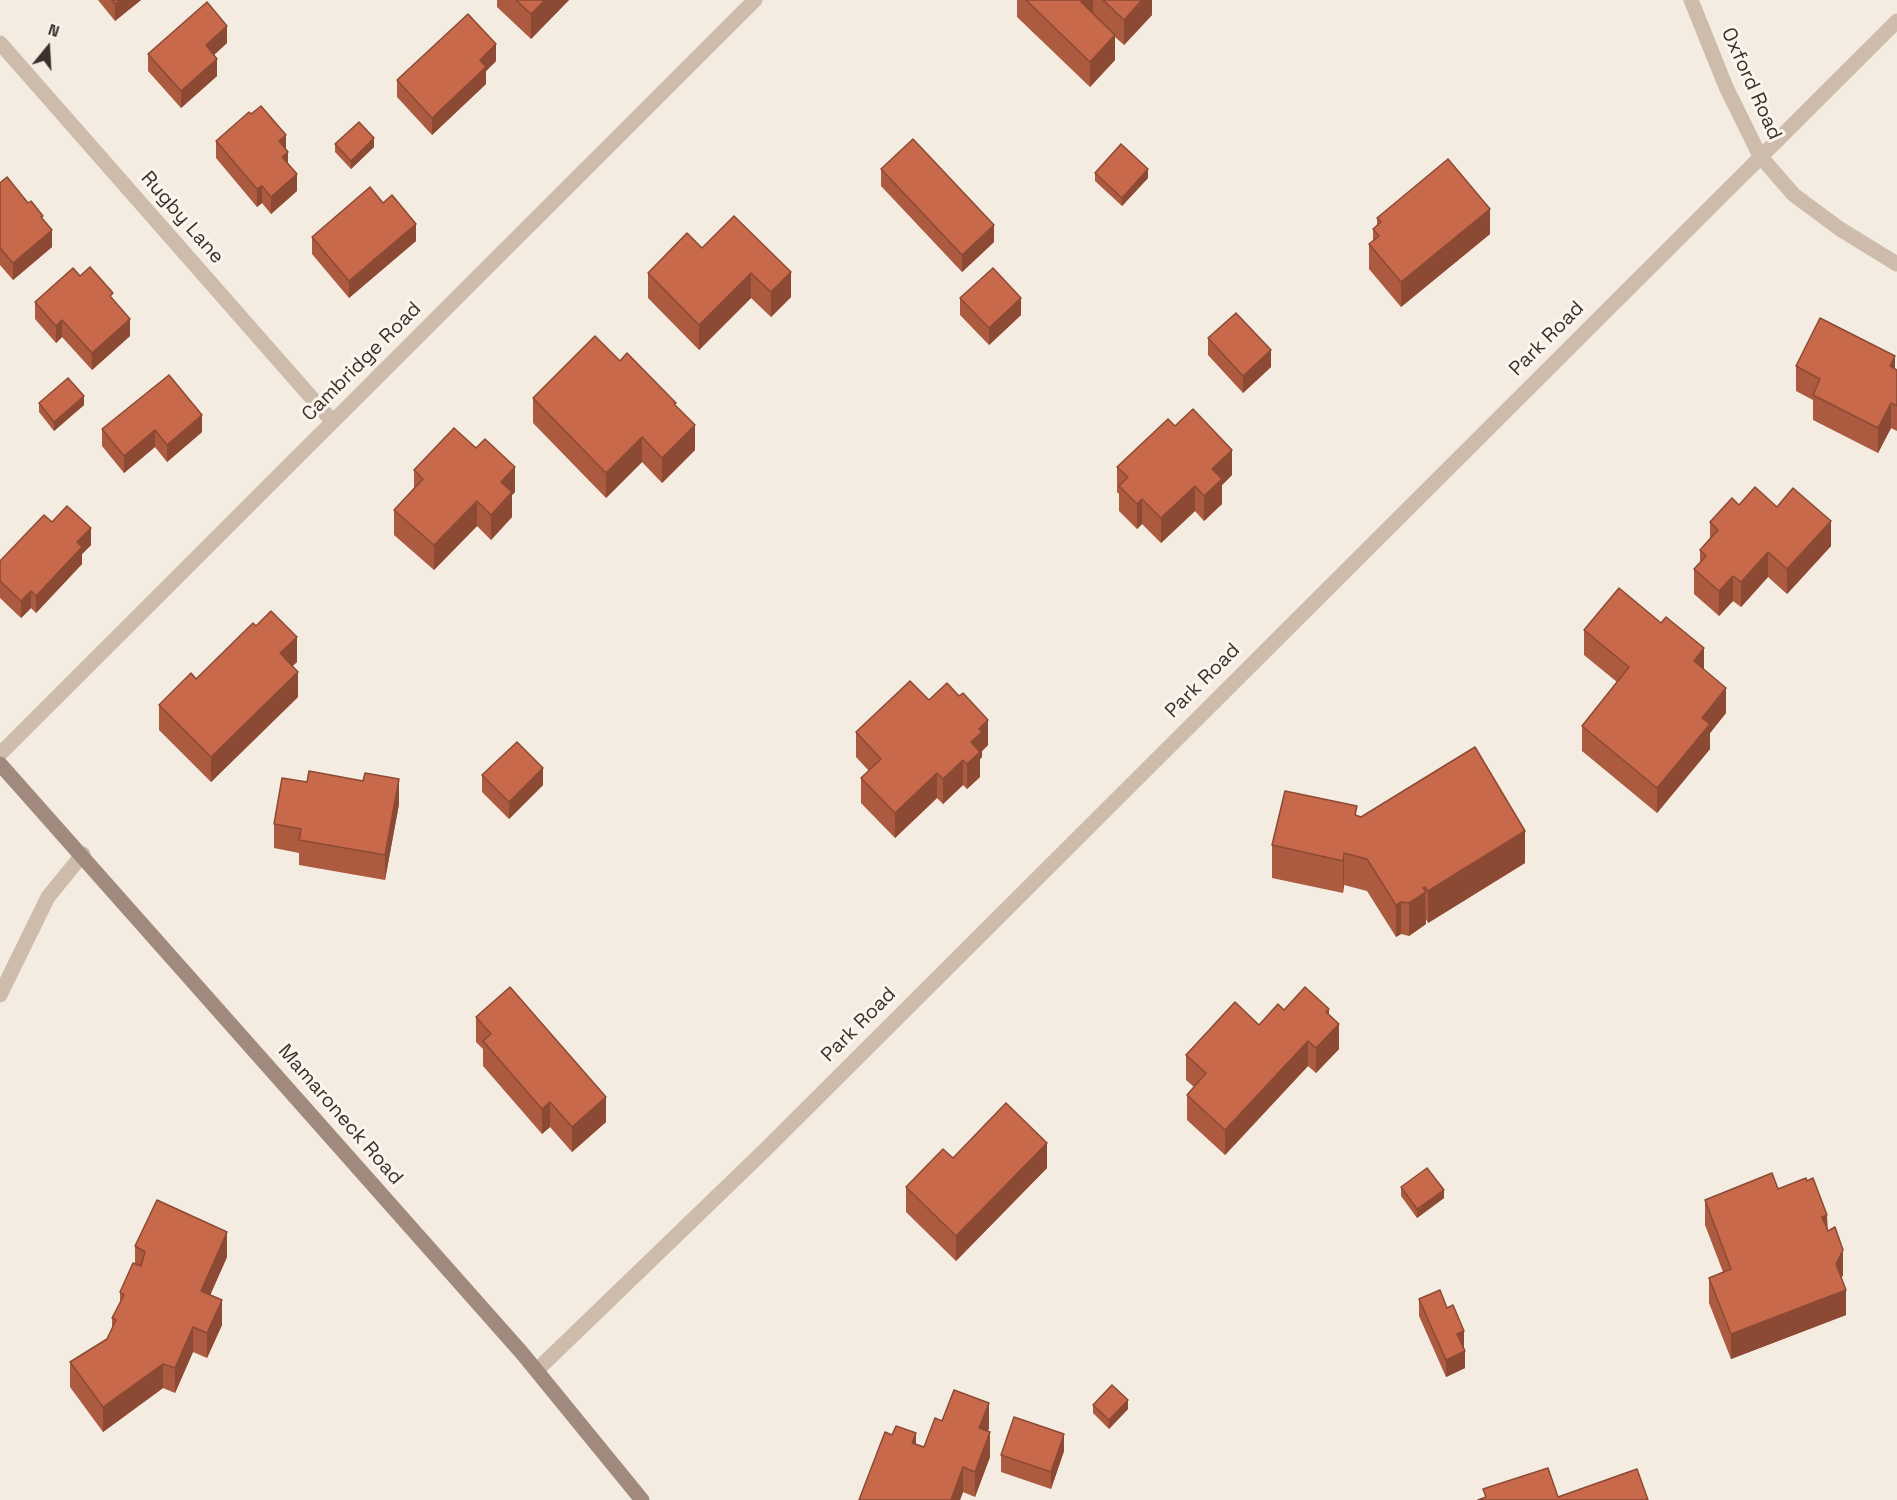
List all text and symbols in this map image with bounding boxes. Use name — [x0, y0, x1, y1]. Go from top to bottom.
north arrow — [18, 18, 78, 78]
text: N — [45, 19, 62, 42]
street label: Oxford Road — [1716, 24, 1786, 144]
street label: Rugby Lane — [135, 167, 229, 269]
street label: Cambridge Road — [297, 297, 427, 427]
street label: Park Road — [1505, 297, 1589, 381]
street label: Park Road — [1161, 639, 1245, 723]
street label: Park Road — [817, 983, 901, 1067]
street label: Mamaroneck Road — [273, 1040, 407, 1190]

